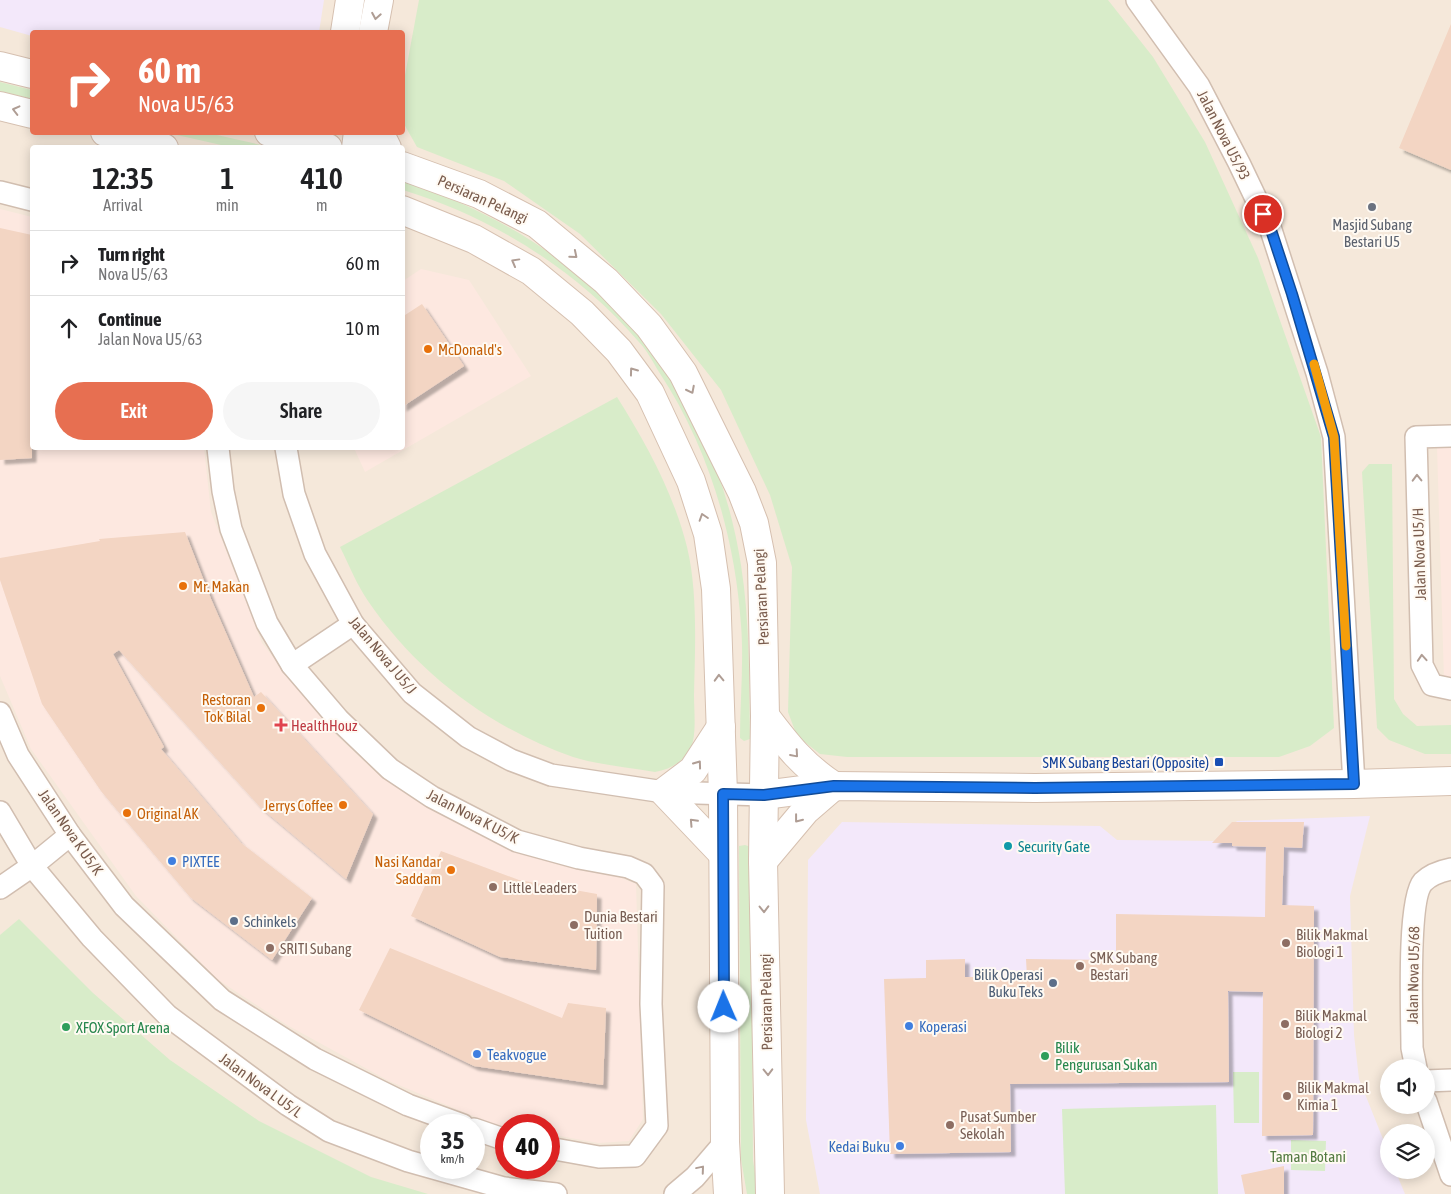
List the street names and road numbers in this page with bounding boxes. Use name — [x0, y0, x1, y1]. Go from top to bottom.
street label: Jalan Nova U5/93 — [1194, 88, 1254, 182]
street label: Persiaran Pelangi — [435, 172, 531, 226]
street label: Jalan Nova U5/H — [1409, 507, 1429, 601]
street label: Persiaran Pelangi — [750, 548, 772, 646]
street label: Jalan Nova J U5/J — [346, 613, 420, 697]
street label: Jalan Nova K U5/K — [35, 786, 107, 879]
street label: Jalan Nova K U5/K — [424, 786, 522, 847]
street label: Jalan Nova U5/68 — [1404, 926, 1422, 1024]
street label: Persiaran Pelangi — [757, 953, 775, 1051]
street label: Jalan Nova L U5/L — [217, 1049, 306, 1121]

